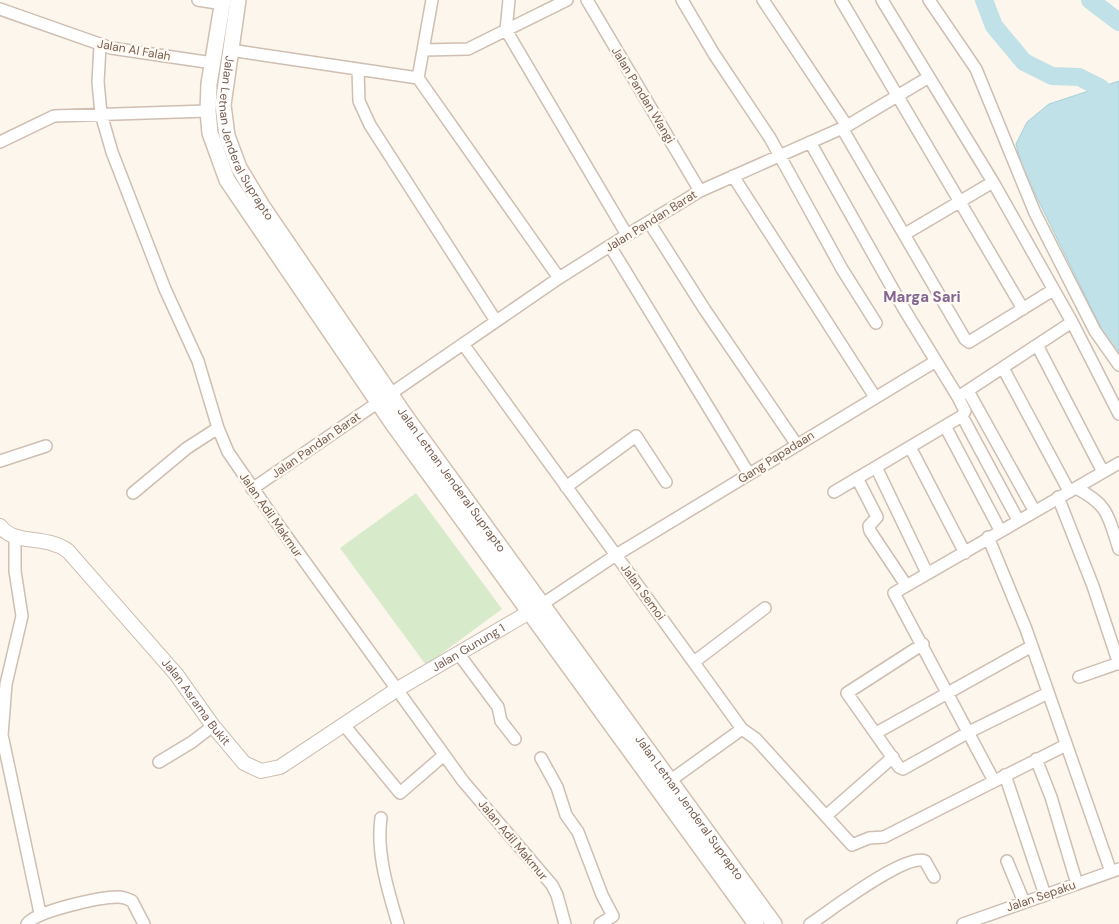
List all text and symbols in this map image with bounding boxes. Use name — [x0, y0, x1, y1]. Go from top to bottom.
street label: Jalan Al Falah — [96, 36, 172, 64]
street label: Jalan Pandan Wangi — [608, 44, 678, 146]
street label: Jalan Letnan Jenderal Suprapto — [215, 55, 277, 223]
street label: Jalan Pandan Barat — [602, 186, 700, 256]
district label: Marga Sari — [883, 287, 961, 307]
street label: Jalan Letnan Jenderal Suprapto — [394, 404, 509, 555]
street label: Jalan Pandan Barat — [268, 408, 364, 482]
street label: Gang Papadaan — [735, 427, 817, 487]
street label: Jalan Adil Makmur — [236, 469, 307, 561]
street label: Jalan Semoi — [617, 560, 669, 624]
street label: Jalan Gunung 1 — [429, 620, 508, 675]
street label: Jalan Asrama Bukit — [158, 655, 234, 749]
street label: Jalan Letnan Jenderal Suprapto — [632, 732, 747, 883]
street label: Jalan Adil Makmur — [475, 796, 552, 884]
street label: Jalan Sepaku — [1004, 877, 1078, 915]

